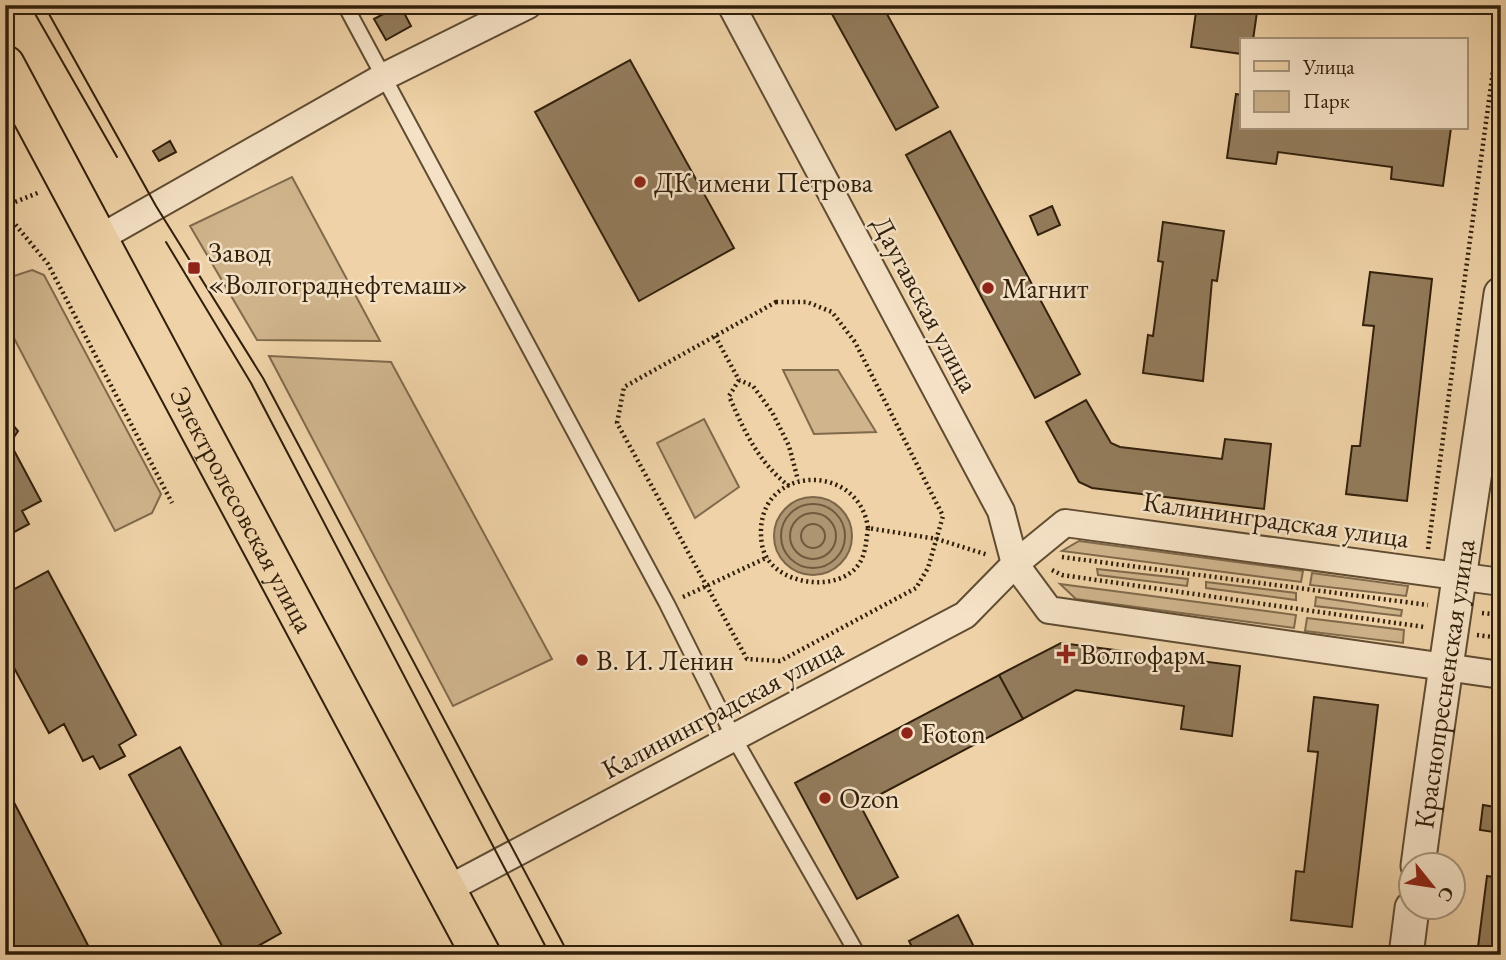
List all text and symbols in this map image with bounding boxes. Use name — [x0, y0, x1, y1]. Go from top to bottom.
legend — [1240, 38, 1468, 130]
text: Улица — [1302, 53, 1355, 80]
text: Парк — [1303, 87, 1350, 114]
place label: ДК имени Петрова — [654, 164, 874, 200]
marker: ДК имени Петрова — [632, 174, 648, 190]
street label: Даугавская улица — [864, 210, 988, 399]
place label: Завод «Волгограднефтемаш» — [208, 234, 468, 302]
marker: Завод «Волгограднефтемаш» — [186, 260, 202, 276]
place label: Магнит — [1002, 270, 1089, 306]
marker: Магнит — [980, 280, 996, 296]
street label: Электролесовская улица — [162, 380, 324, 639]
street label: Калининградская улица — [1141, 483, 1412, 556]
street label: Краснопресненская улица — [1405, 536, 1483, 831]
street label: Калининградская улица — [595, 629, 850, 787]
place label: Волгофарм — [1080, 636, 1206, 672]
place label: В. И. Ленин — [596, 642, 734, 678]
marker: Волгофарм — [1058, 646, 1074, 662]
marker: В. И. Ленин — [574, 652, 590, 668]
place label: Foton — [921, 715, 986, 751]
marker: Foton — [899, 725, 915, 741]
place label: Ozon — [839, 780, 900, 816]
marker: Ozon — [817, 790, 833, 806]
north arrow — [1398, 852, 1468, 922]
text: С — [1432, 882, 1460, 906]

